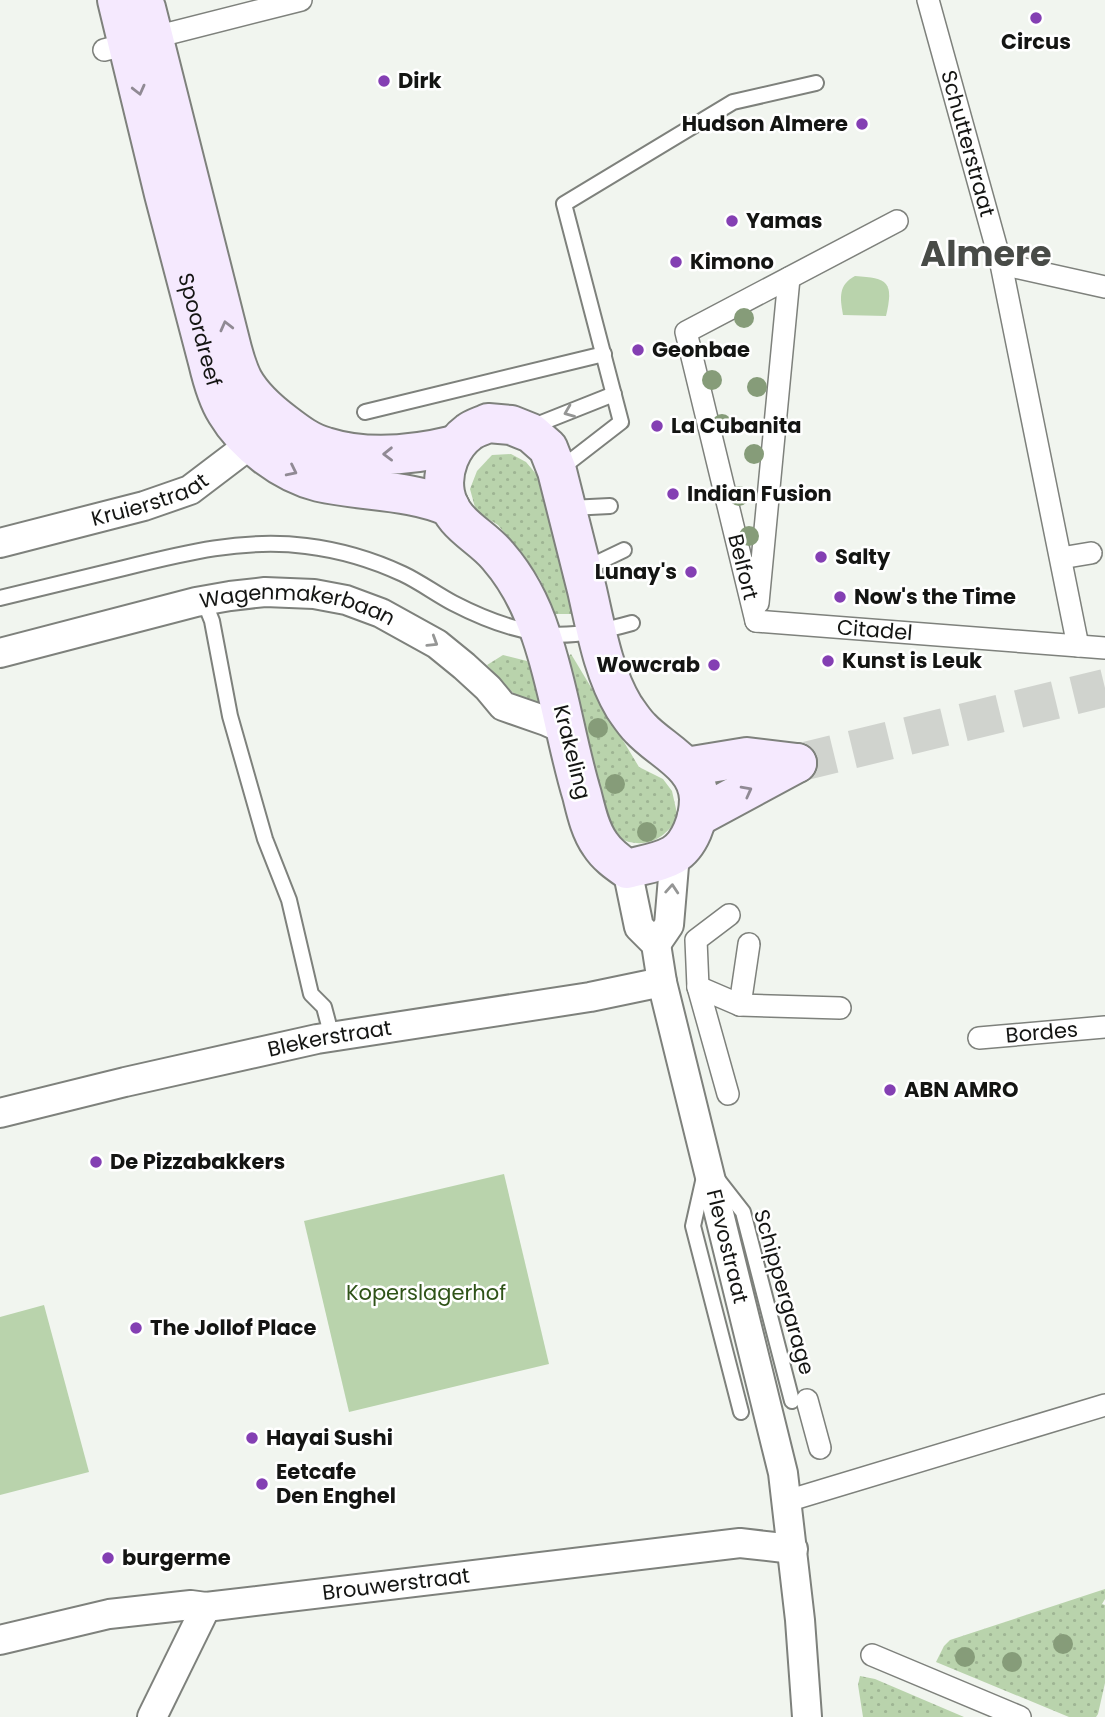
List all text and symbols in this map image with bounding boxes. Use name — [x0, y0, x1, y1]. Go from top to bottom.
marker: Circus — [1028, 10, 1044, 26]
place label: Circus — [1001, 27, 1071, 56]
place label: Dirk — [398, 66, 441, 95]
street label: Schutterstraat — [934, 67, 1002, 220]
marker: Dirk — [376, 73, 392, 89]
one-way arrow — [131, 84, 145, 96]
place label: Hudson Almere — [682, 109, 848, 138]
marker: Hudson Almere — [854, 116, 870, 132]
place label: Yamas — [746, 206, 823, 235]
marker: Yamas — [724, 213, 740, 229]
district label: Almere — [920, 229, 1052, 278]
place label: Kimono — [690, 247, 774, 276]
marker: Kimono — [668, 254, 684, 270]
street label: Spoordreef — [171, 270, 229, 390]
one-way arrow — [220, 320, 234, 332]
place label: Geonbae — [652, 335, 750, 364]
marker: Geonbae — [630, 342, 646, 358]
one-way arrow — [564, 404, 576, 418]
place label: La Cubanita — [671, 411, 802, 440]
marker: La Cubanita — [649, 418, 665, 434]
one-way arrow — [382, 446, 392, 462]
one-way arrow — [285, 463, 297, 477]
street label: Kruierstraat — [88, 466, 214, 533]
place label: Indian Fusion — [687, 479, 832, 508]
marker: Indian Fusion — [665, 486, 681, 502]
street label: Belfort — [721, 531, 766, 603]
place label: Salty — [835, 542, 891, 571]
marker: Salty — [813, 549, 829, 565]
place label: Lunay's — [595, 557, 677, 586]
marker: Lunay's — [683, 564, 699, 580]
street label: Wagenmakerbaan — [197, 577, 401, 632]
place label: Now's the Time — [854, 582, 1016, 611]
marker: Now's the Time — [832, 589, 848, 605]
street label: Citadel — [836, 612, 914, 647]
one-way arrow — [425, 634, 438, 647]
place label: Kunst is Leuk — [842, 646, 982, 675]
place label: Wowcrab — [596, 650, 700, 679]
marker: Kunst is Leuk — [820, 653, 836, 669]
marker: Wowcrab — [706, 657, 722, 673]
street label: Krakeling — [547, 702, 598, 802]
one-way arrow — [740, 786, 753, 799]
one-way arrow — [664, 884, 679, 895]
street label: Blekerstraat — [265, 1013, 393, 1064]
street label: Bordes — [1004, 1014, 1079, 1050]
place label: ABN AMRO — [904, 1075, 1019, 1104]
marker: ABN AMRO — [882, 1082, 898, 1098]
place label: De Pizzabakkers — [110, 1147, 285, 1176]
marker: De Pizzabakkers — [88, 1154, 104, 1170]
street label: Flevostraat — [700, 1186, 756, 1306]
street label: Schippergarage — [747, 1206, 822, 1378]
park label: Koperslagerhof — [346, 1278, 506, 1307]
place label: The Jollof Place — [150, 1313, 317, 1342]
marker: The Jollof Place — [128, 1320, 144, 1336]
place label: Hayai Sushi — [266, 1423, 393, 1452]
marker: Hayai Sushi — [244, 1430, 260, 1446]
place label: Eetcafe Den Enghel — [276, 1457, 396, 1510]
marker: Eetcafe Den Enghel — [254, 1476, 270, 1492]
place label: burgerme — [122, 1543, 231, 1572]
marker: burgerme — [100, 1550, 116, 1566]
street label: Brouwerstraat — [321, 1561, 471, 1607]

